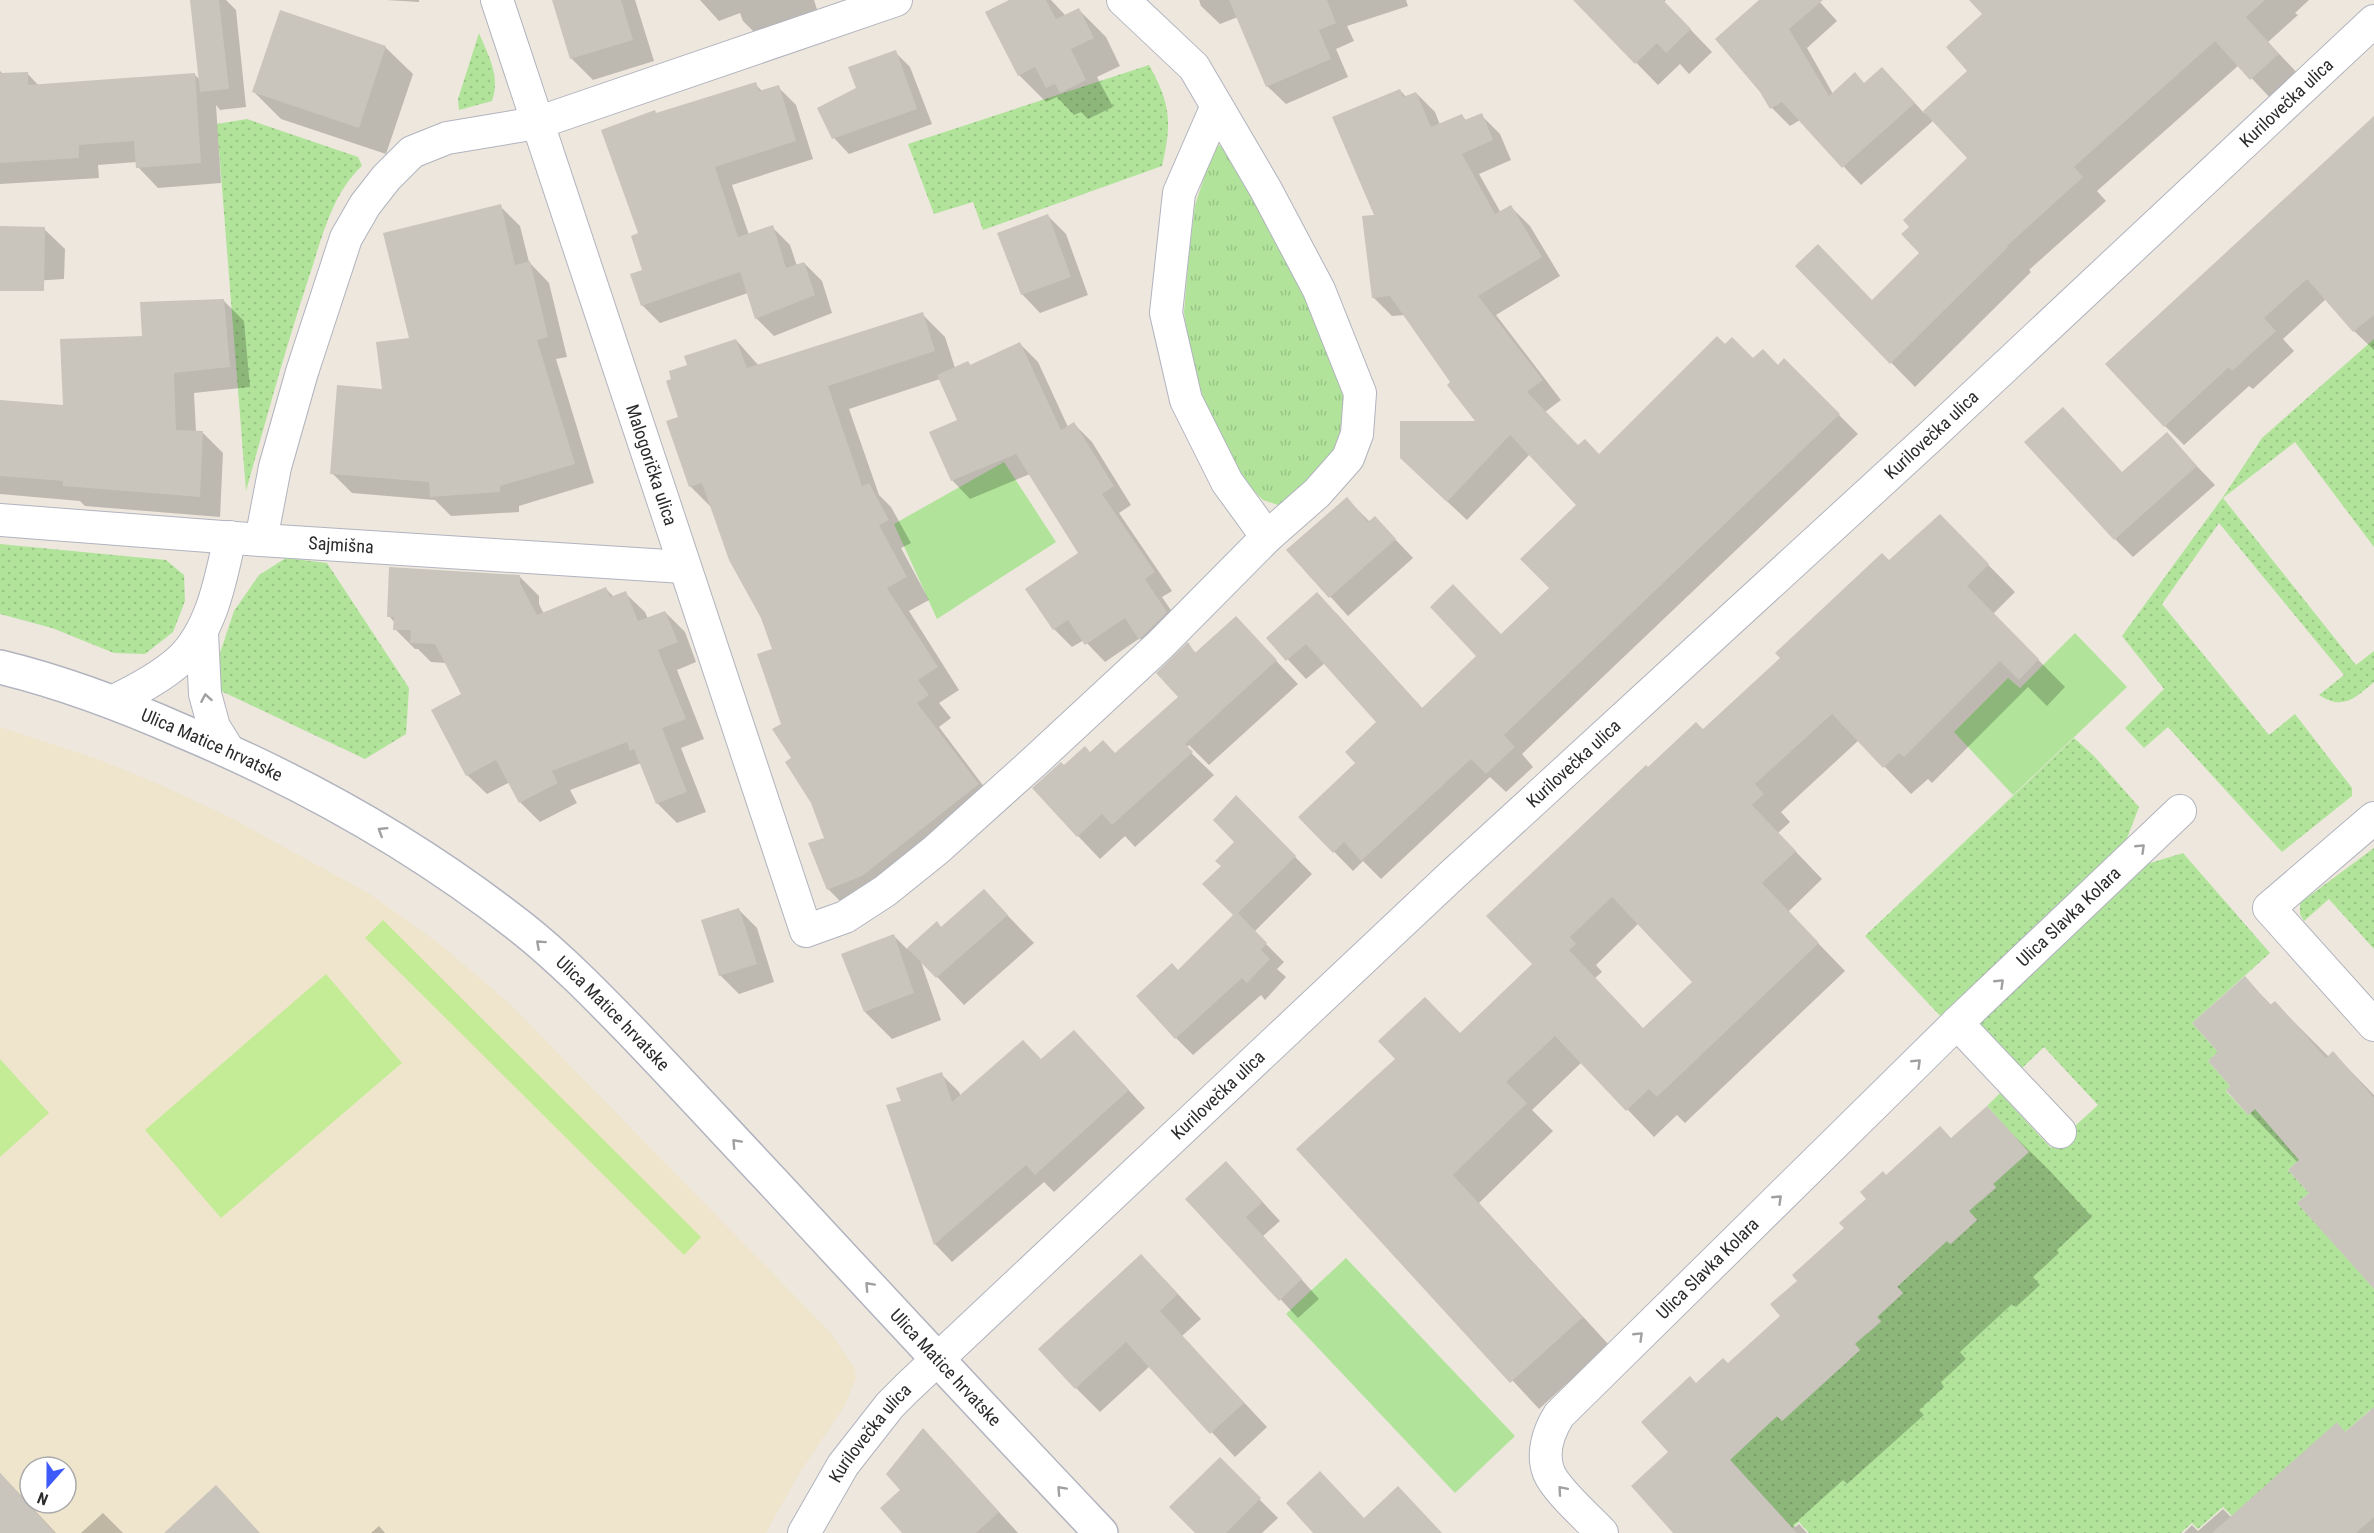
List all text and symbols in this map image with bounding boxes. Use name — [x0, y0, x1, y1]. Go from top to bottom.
street label: Kurilovečka ulica — [2235, 54, 2337, 151]
street label: Kurilovečka ulica — [1880, 386, 1983, 483]
street label: Malogorička ulica — [622, 402, 682, 528]
street label: Sajmišna — [308, 532, 374, 557]
one-way arrow — [200, 693, 213, 703]
street label: Ulica Matice hrvatske — [138, 704, 286, 785]
street label: Kurilovečka ulica — [1522, 715, 1625, 812]
one-way arrow — [378, 826, 388, 838]
one-way arrow — [2134, 844, 2144, 855]
street label: Ulica Slavka Kolara — [2012, 862, 2125, 971]
one-way arrow — [536, 940, 547, 951]
street label: Ulica Matice hrvatske — [552, 951, 674, 1075]
one-way arrow — [1993, 979, 2003, 990]
street label: Kurilovečka ulica — [1167, 1046, 1269, 1144]
one-way arrow — [1910, 1059, 1921, 1070]
one-way arrow — [732, 1139, 743, 1149]
one-way arrow — [1770, 1196, 1781, 1207]
street label: Ulica Slavka Kolara — [1652, 1213, 1763, 1323]
one-way arrow — [865, 1282, 876, 1293]
street label: Ulica Matice hrvatske — [886, 1304, 1006, 1430]
one-way arrow — [1632, 1332, 1642, 1343]
street label: Kurilovečka ulica — [824, 1379, 915, 1486]
north arrow — [18, 1455, 78, 1515]
one-way arrow — [1559, 1486, 1570, 1497]
one-way arrow — [1057, 1487, 1068, 1498]
text: N — [35, 1488, 51, 1509]

